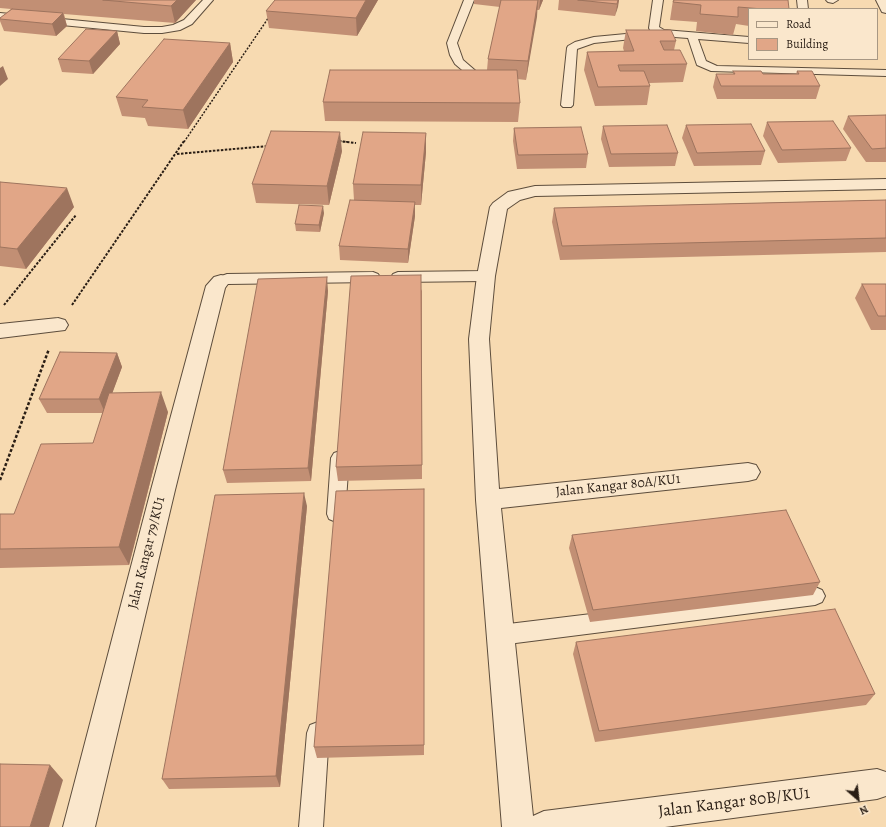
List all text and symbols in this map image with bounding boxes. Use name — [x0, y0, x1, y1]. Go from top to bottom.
legend — [748, 8, 878, 60]
text: Road — [786, 16, 811, 32]
text: Building — [786, 36, 828, 52]
street label: Jalan Kangar 80A/KU1 — [555, 471, 681, 501]
street label: Jalan Kangar 79/KU1 — [125, 495, 169, 611]
north arrow — [838, 779, 878, 819]
street label: Jalan Kangar 80B/KU1 — [657, 784, 811, 822]
text: N — [857, 802, 871, 819]

